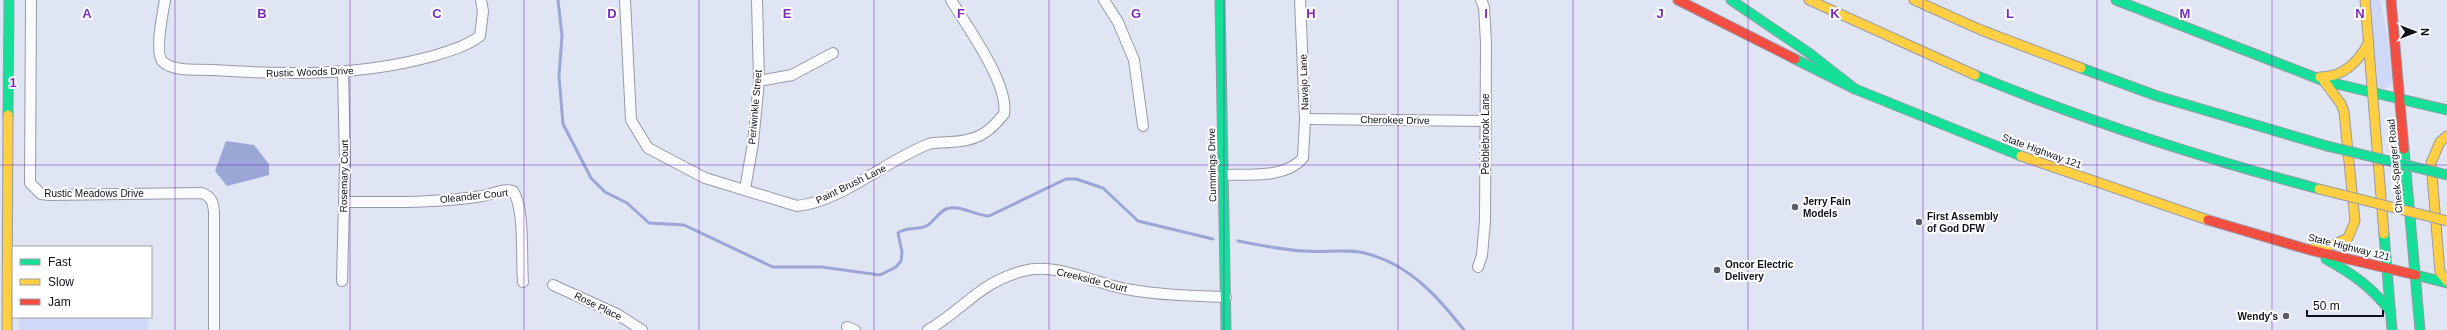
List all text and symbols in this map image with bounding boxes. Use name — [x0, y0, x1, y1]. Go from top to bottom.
text: A — [82, 6, 92, 21]
text: B — [257, 6, 267, 21]
text: C — [432, 6, 442, 21]
text: D — [607, 6, 617, 21]
text: E — [783, 6, 792, 21]
text: F — [957, 6, 965, 21]
text: G — [1131, 6, 1141, 21]
text: H — [1306, 6, 1316, 21]
text: I — [1484, 6, 1488, 21]
text: J — [1656, 6, 1664, 21]
text: K — [1830, 6, 1840, 21]
text: L — [2006, 6, 2014, 21]
text: M — [2180, 6, 2190, 21]
text: N — [2355, 6, 2365, 21]
north arrow — [2395, 12, 2435, 52]
text: N — [2419, 28, 2431, 36]
street label: Navajo Lane — [1298, 53, 1310, 110]
street label: Rustic Woods Drive — [266, 65, 354, 79]
street label: Periwinkle Street — [746, 69, 764, 145]
text: 1 — [9, 75, 17, 90]
street label: Pebblebrook Lane — [1480, 93, 1491, 175]
street label: Cherokee Drive — [1360, 114, 1430, 126]
street label: Cheek-Sparger Road — [2385, 118, 2405, 214]
street label: Cummings Drive — [1206, 128, 1218, 202]
street label: State Highway 121 — [2001, 131, 2084, 171]
street label: Rosemary Court — [338, 139, 350, 212]
street label: Paint Brush Lane — [814, 162, 888, 206]
street label: Oleander Court — [439, 187, 509, 205]
street label: Rustic Meadows Drive — [44, 188, 144, 199]
place label: Jerry Fain Models — [1803, 196, 1851, 219]
marker: Jerry Fain Models — [1790, 202, 1800, 212]
place label: First Assembly of God DFW — [1927, 211, 1999, 234]
marker: First Assembly of God DFW — [1914, 217, 1924, 227]
street label: State Highway 121 — [2307, 232, 2391, 263]
legend — [12, 246, 152, 318]
text: Fast — [48, 255, 72, 269]
place label: Oncor Electric Delivery — [1725, 259, 1794, 282]
marker: Oncor Electric Delivery — [1712, 265, 1722, 275]
street label: Creekside Court — [1056, 266, 1129, 294]
text: Slow — [48, 275, 74, 289]
street label: Rose Place — [573, 290, 624, 322]
scale bar — [2307, 292, 2383, 318]
text: Jam — [48, 295, 71, 309]
text: 50 m — [2313, 299, 2340, 313]
place label: Wendy's — [2237, 311, 2278, 322]
marker: Wendy's — [2281, 311, 2291, 321]

